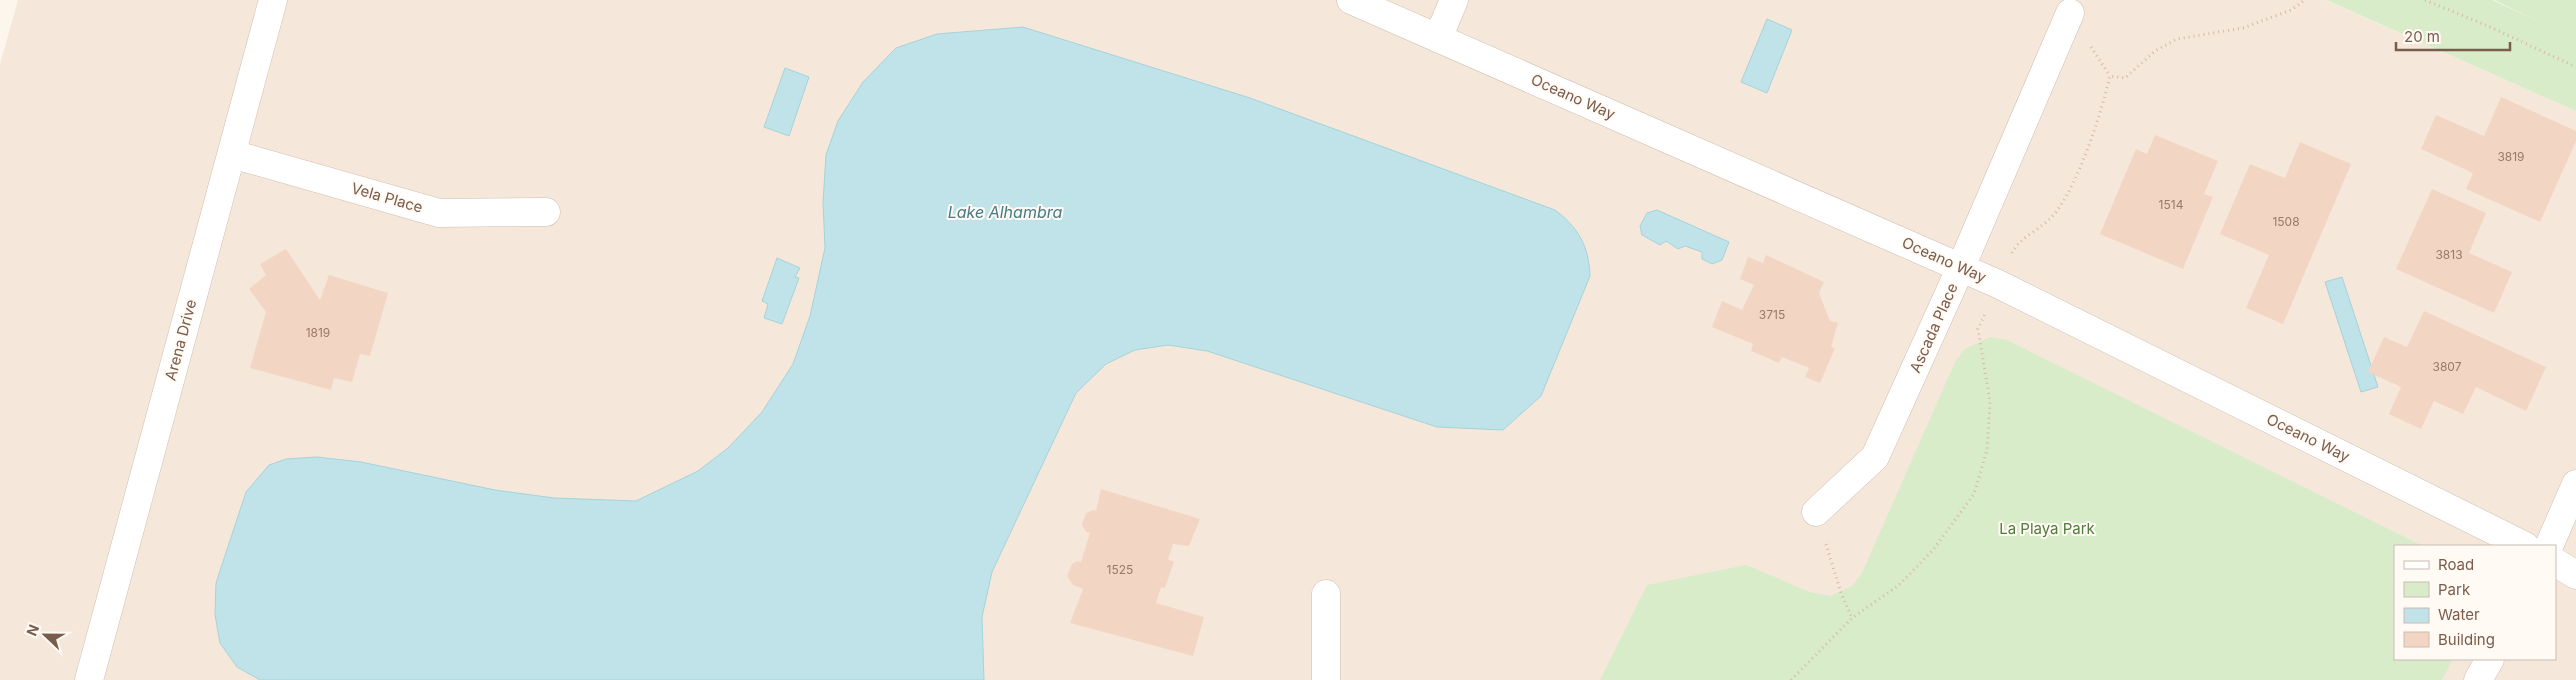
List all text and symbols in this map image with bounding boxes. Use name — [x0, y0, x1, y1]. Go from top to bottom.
scale bar — [2396, 20, 2510, 52]
text: 20 m — [2404, 27, 2440, 46]
street label: Oceano Way — [1528, 70, 1619, 124]
house number: 3819 — [2497, 149, 2525, 164]
street label: Vela Place — [349, 178, 425, 217]
house number: 1514 — [2159, 197, 2184, 212]
water label: Lake Alhambra — [948, 202, 1062, 222]
house number: 1508 — [2272, 214, 2300, 229]
street label: Oceano Way — [1899, 233, 1990, 287]
house number: 3813 — [2435, 247, 2463, 262]
street label: Ascada Place — [1905, 280, 1962, 376]
street label: Arena Drive — [161, 297, 200, 383]
house number: 3715 — [1759, 307, 1785, 322]
house number: 1819 — [306, 325, 330, 340]
house number: 3807 — [2433, 359, 2462, 374]
street label: Oceano Way — [2264, 409, 2353, 466]
park label: La Playa Park — [1999, 519, 2096, 538]
legend — [2394, 545, 2556, 660]
text: Road — [2438, 555, 2474, 574]
house number: 1525 — [1107, 562, 1133, 577]
text: Park — [2438, 580, 2471, 599]
text: Water — [2438, 605, 2480, 624]
north arrow — [20, 610, 70, 660]
text: N — [23, 622, 42, 638]
text: Building — [2438, 630, 2495, 649]

